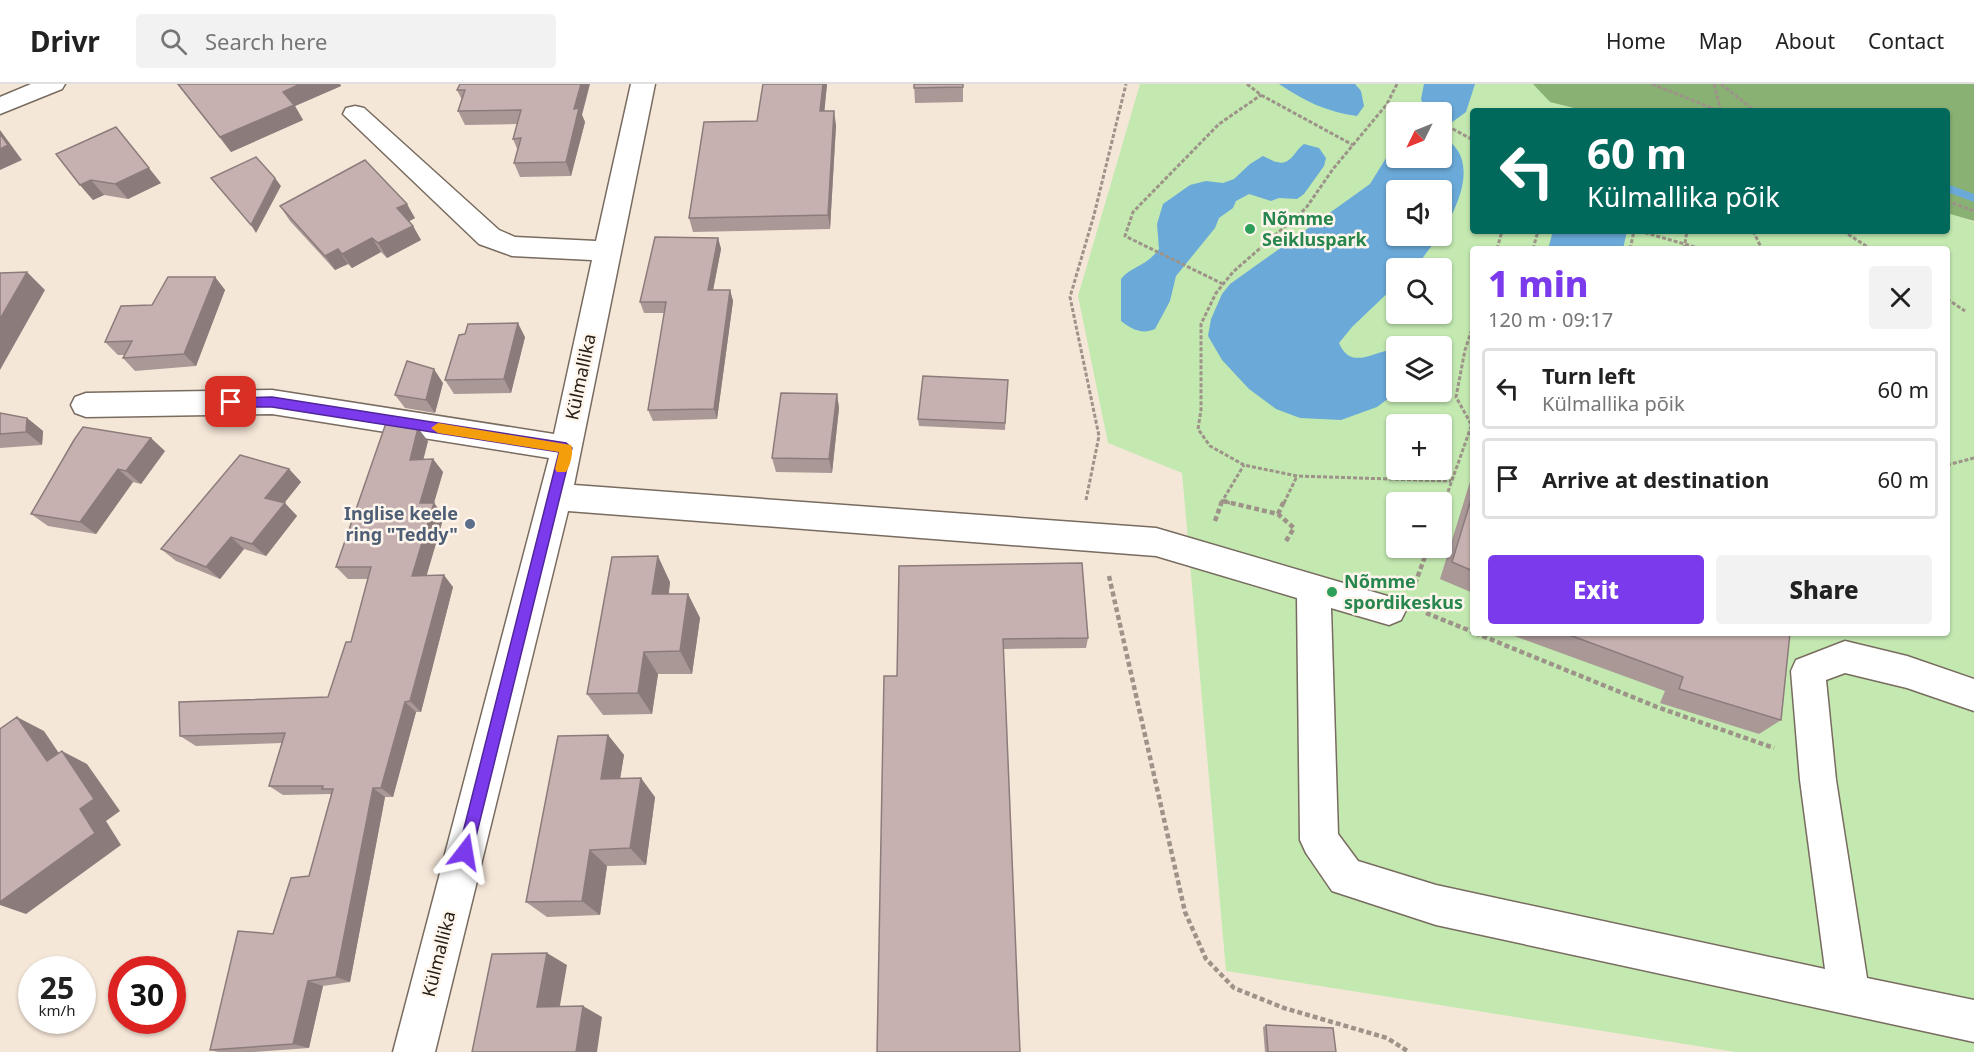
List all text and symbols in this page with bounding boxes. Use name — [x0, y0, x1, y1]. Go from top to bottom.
search box — [136, 14, 556, 68]
text: Drivr — [30, 22, 100, 60]
icon: search — [157, 25, 190, 58]
text: Search here — [205, 26, 327, 56]
text: Home — [1606, 27, 1666, 55]
text: Map — [1699, 27, 1742, 55]
text: About — [1775, 27, 1835, 55]
text: Contact — [1868, 27, 1944, 55]
north arrow — [1386, 102, 1452, 168]
map controls — [1386, 102, 1452, 558]
text: 60 m — [1587, 124, 1687, 181]
icon: left — [1488, 132, 1566, 210]
text: Külmallika põik — [1587, 178, 1780, 215]
button: sound — [1386, 180, 1452, 246]
place label: Nõmme Seikluspark — [1262, 206, 1368, 251]
marker: Nõmme Seikluspark — [1243, 222, 1257, 236]
button: search — [1386, 258, 1452, 324]
text: 1 min — [1488, 259, 1589, 308]
button: close — [1869, 266, 1932, 329]
text: 120 m · 09:17 — [1488, 306, 1613, 333]
street label: Külmallika — [559, 332, 601, 422]
button: layers — [1386, 336, 1452, 402]
text: Turn left — [1542, 360, 1636, 390]
icon: left — [1491, 372, 1524, 405]
text: 60 m — [1878, 374, 1929, 404]
pin — [205, 376, 256, 427]
icon: arrive — [214, 385, 247, 418]
text: Külmallika põik — [1542, 390, 1685, 417]
button: + — [1386, 414, 1452, 480]
icon: arrive — [1491, 462, 1524, 495]
text: Arrive at destination — [1542, 464, 1769, 494]
text: 60 m — [1878, 464, 1929, 494]
button: − — [1386, 492, 1452, 558]
place label: Inglise keele ring "Teddy" — [344, 501, 458, 546]
marker: Inglise keele ring "Teddy" — [463, 517, 477, 531]
button: Exit — [1488, 555, 1704, 624]
button: Share — [1716, 555, 1932, 624]
place label: Nõmme spordikeskus — [1344, 569, 1463, 614]
marker: Nõmme spordikeskus — [1325, 585, 1339, 599]
position arrow — [433, 820, 497, 884]
street label: Külmallika — [416, 908, 460, 999]
speed limit sign: 30 — [108, 956, 186, 1034]
text: 25 — [40, 967, 74, 1008]
text: km/h — [39, 1000, 75, 1020]

